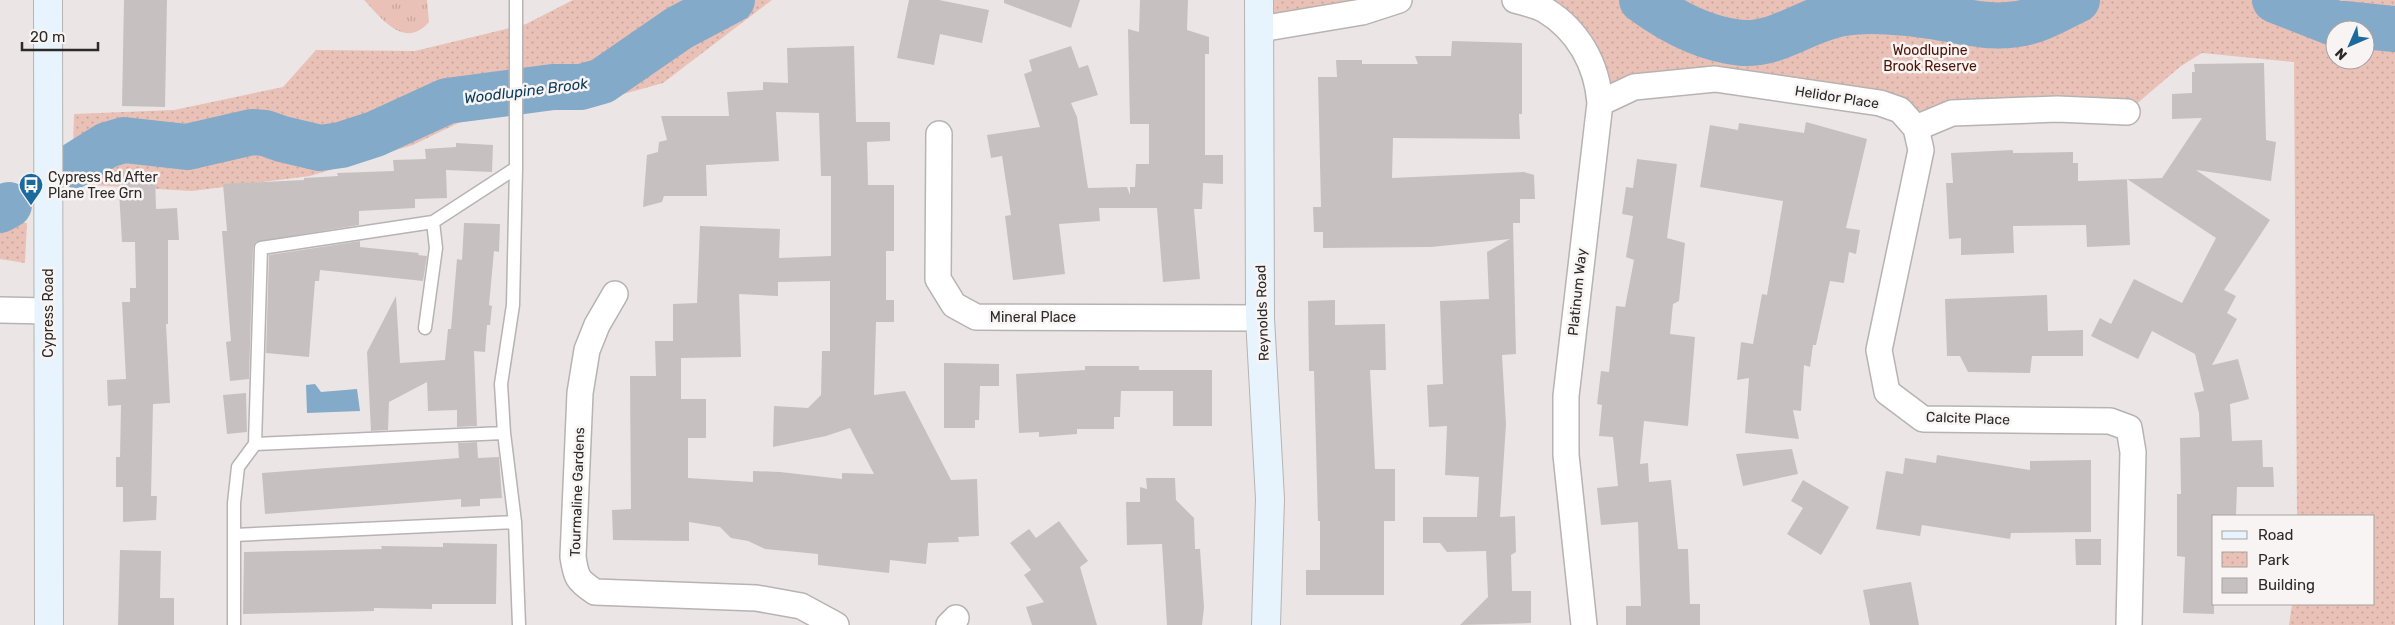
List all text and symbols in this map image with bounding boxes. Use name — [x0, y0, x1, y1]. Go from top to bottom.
scale bar — [22, 20, 99, 52]
north arrow — [2325, 20, 2375, 70]
text: 20 m — [30, 28, 65, 46]
park label: Woodlupine Brook Reserve — [1883, 42, 1977, 75]
text: N — [2332, 44, 2351, 63]
water label: Woodlupine Brook — [463, 74, 589, 108]
street label: Helidor Place — [1794, 82, 1880, 113]
place label: Cypress Rd After Plane Tree Grn — [48, 169, 158, 202]
bus stop icon: Cypress Rd After Plane Tree Grn — [18, 172, 44, 206]
street label: Platinum Way — [1564, 247, 1591, 337]
street label: Reynolds Road — [1252, 265, 1273, 361]
street label: Cypress Road — [40, 268, 57, 358]
street label: Mineral Place — [990, 309, 1076, 326]
street label: Calcite Place — [1926, 409, 2010, 428]
street label: Tourmaline Gardens — [567, 427, 588, 557]
legend — [2212, 515, 2375, 605]
text: Road — [2258, 526, 2294, 544]
text: Park — [2258, 551, 2289, 569]
text: Building — [2258, 576, 2315, 594]

